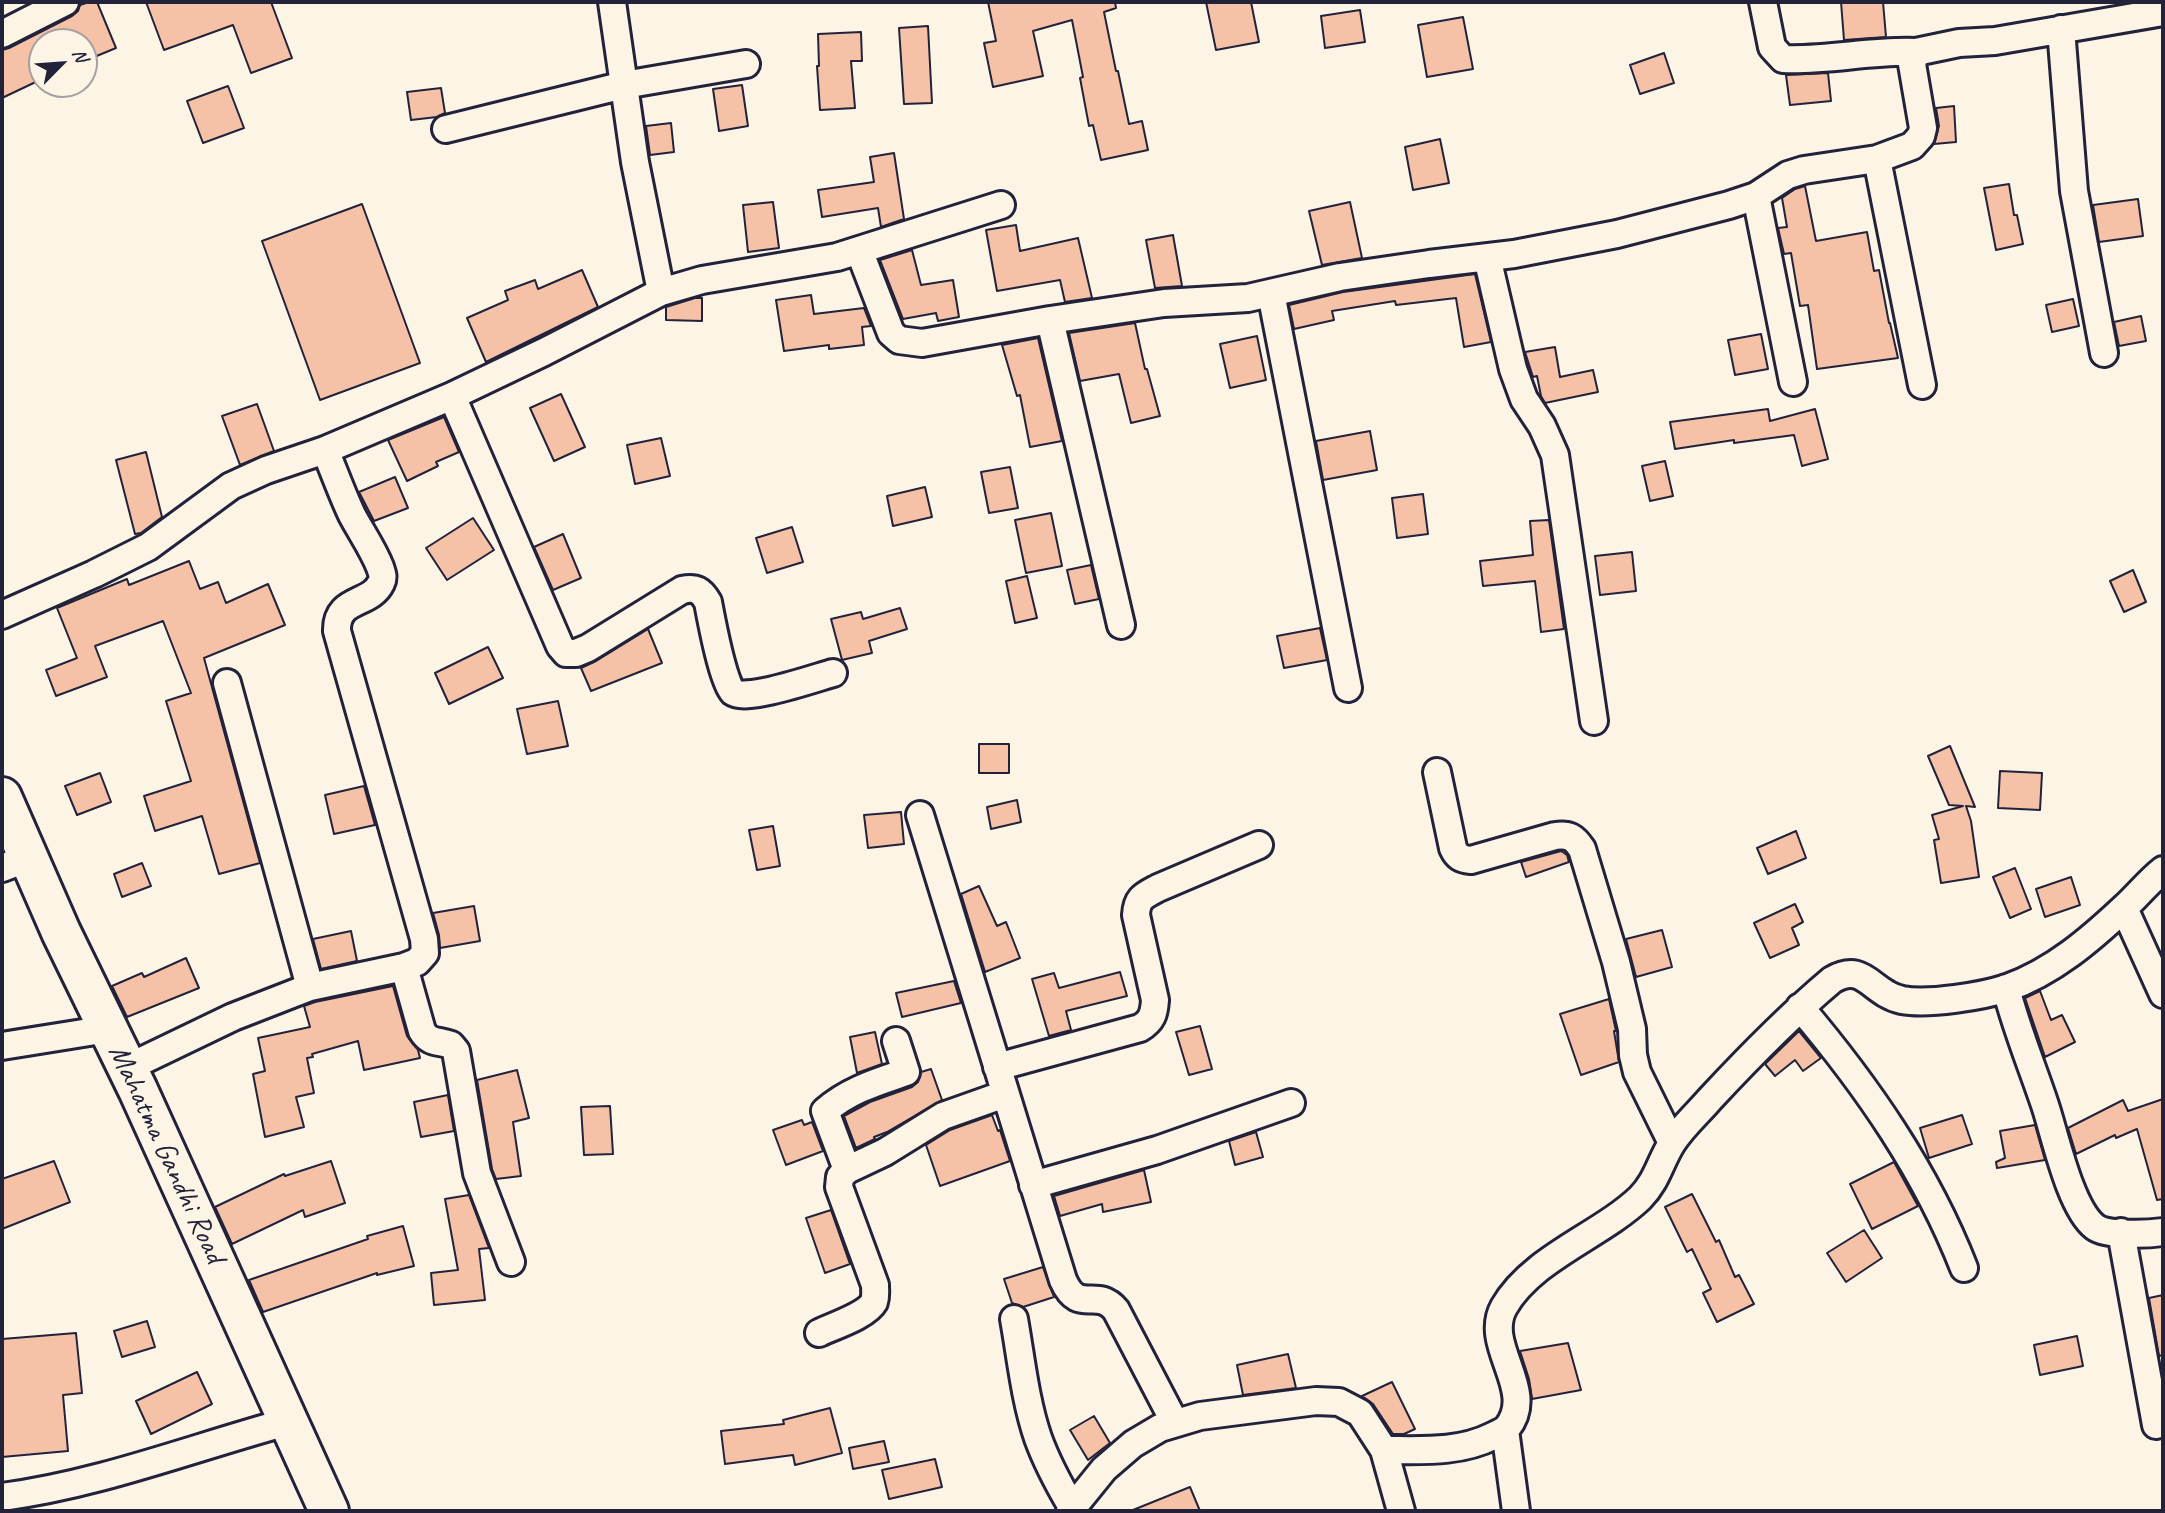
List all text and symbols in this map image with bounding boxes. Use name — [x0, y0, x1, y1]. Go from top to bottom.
north arrow — [28, 28, 98, 98]
text: N — [67, 45, 94, 65]
street label: Mahatma Gandhi Road — [100, 1039, 232, 1269]

